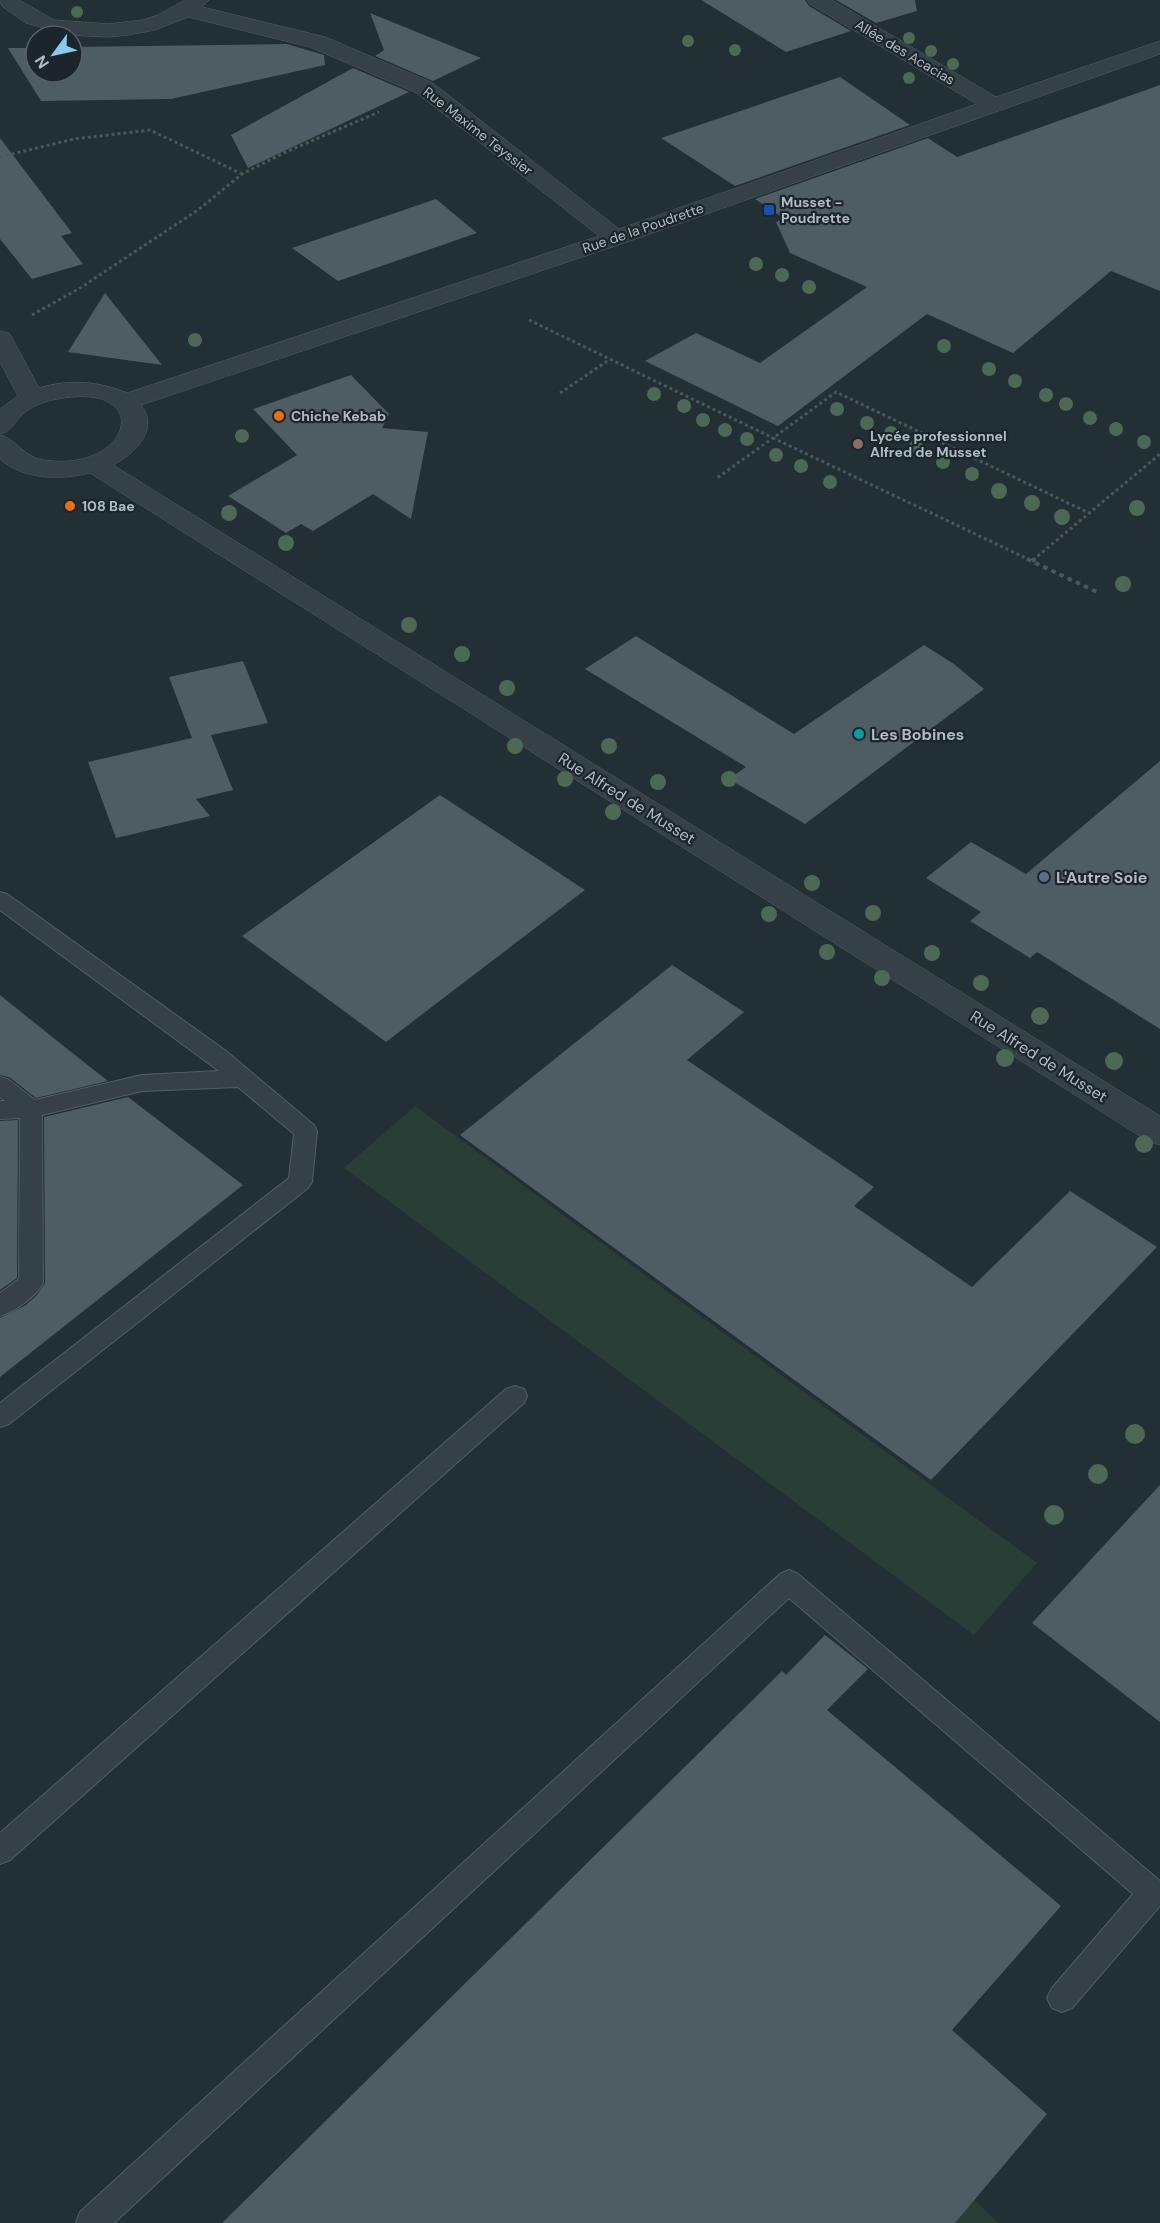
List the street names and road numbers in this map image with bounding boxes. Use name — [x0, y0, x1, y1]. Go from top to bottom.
street label: Allée des Acacias — [852, 15, 958, 89]
street label: Rue Maxime Teyssier — [420, 83, 536, 179]
street label: Rue de la Poudrette — [580, 199, 706, 257]
street label: Rue Alfred de Musset — [554, 748, 699, 849]
street label: Rue Alfred de Musset — [966, 1006, 1111, 1107]

